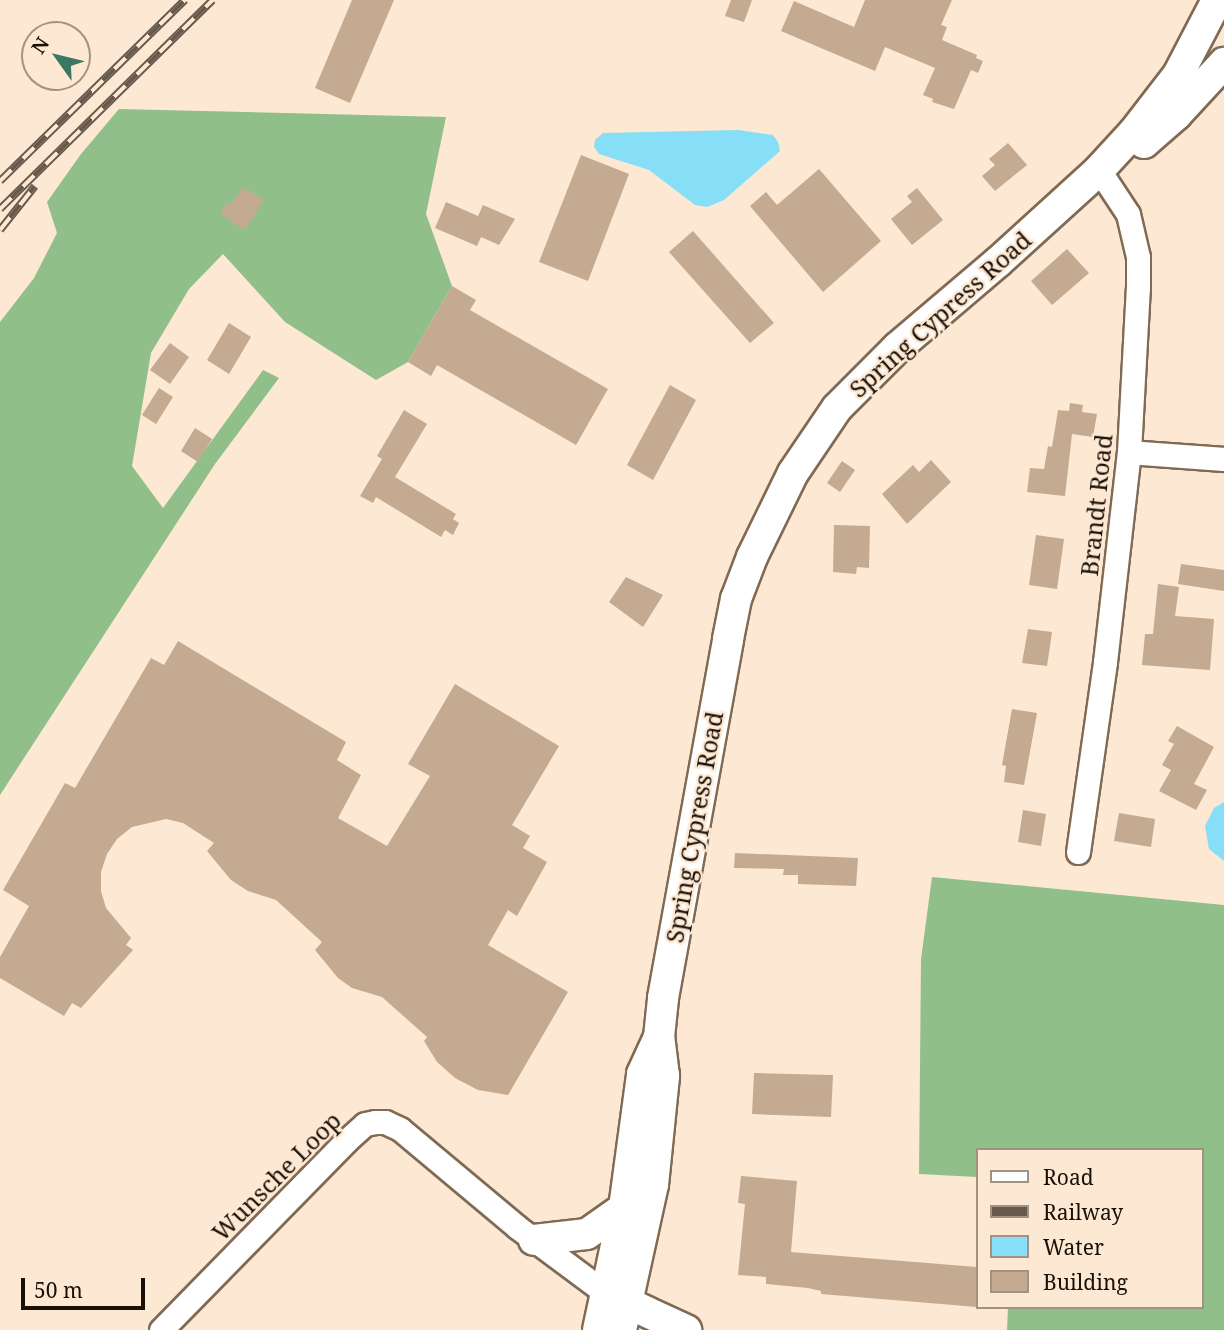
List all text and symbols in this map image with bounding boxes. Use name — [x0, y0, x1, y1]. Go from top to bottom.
north arrow — [21, 21, 91, 91]
text: N — [25, 32, 55, 59]
street label: Spring Cypress Road — [843, 225, 1037, 403]
street label: Brandt Road — [1074, 432, 1118, 578]
street label: Spring Cypress Road — [659, 709, 729, 945]
street label: Wunsche Loop — [206, 1106, 346, 1246]
legend — [976, 1148, 1203, 1309]
text: Road — [1043, 1163, 1094, 1191]
text: Railway — [1043, 1198, 1123, 1226]
text: Water — [1043, 1233, 1104, 1261]
scale bar — [24, 1264, 149, 1308]
text: Building — [1043, 1268, 1128, 1296]
text: 50 m — [34, 1276, 83, 1304]

